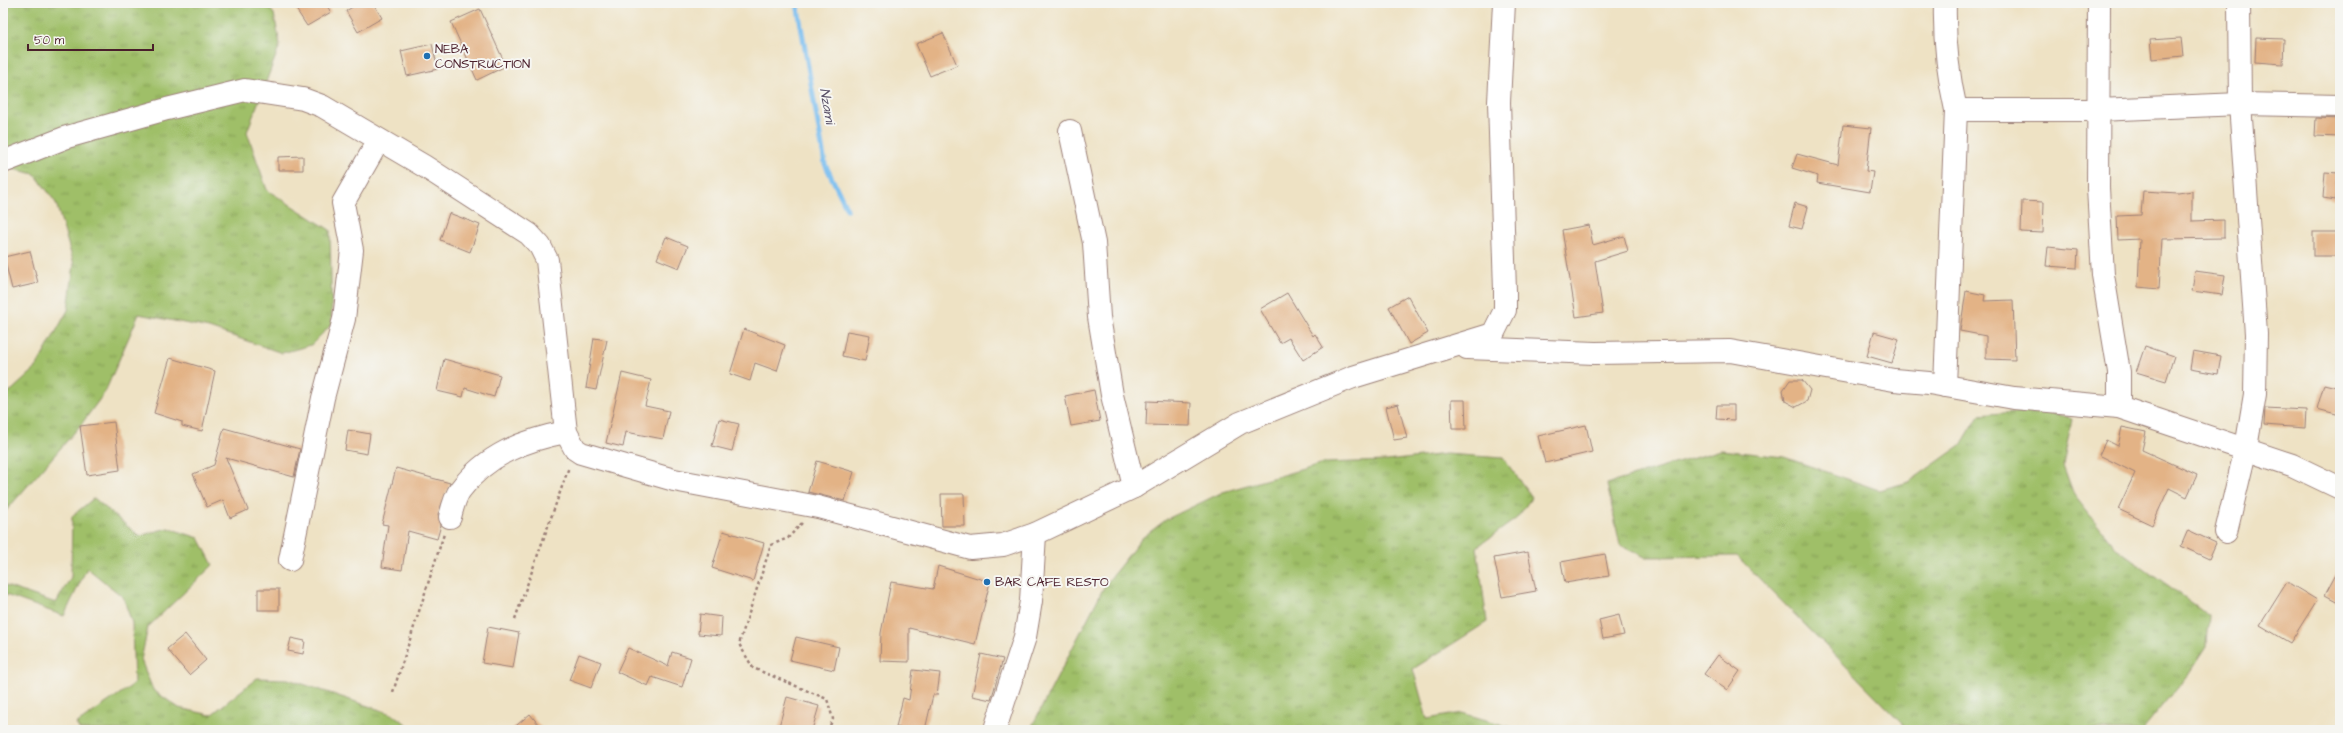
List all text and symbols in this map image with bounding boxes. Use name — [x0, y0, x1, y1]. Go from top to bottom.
scale bar — [28, 26, 153, 52]
text: 50 m — [34, 32, 65, 49]
place label: NEBA CONSTRUCTION — [435, 40, 530, 73]
marker: NEBA CONSTRUCTION — [422, 51, 432, 61]
water label: Nzami — [814, 87, 840, 127]
place label: BAR CAFE RESTO — [995, 573, 1109, 591]
marker: BAR CAFE RESTO — [982, 577, 992, 587]

